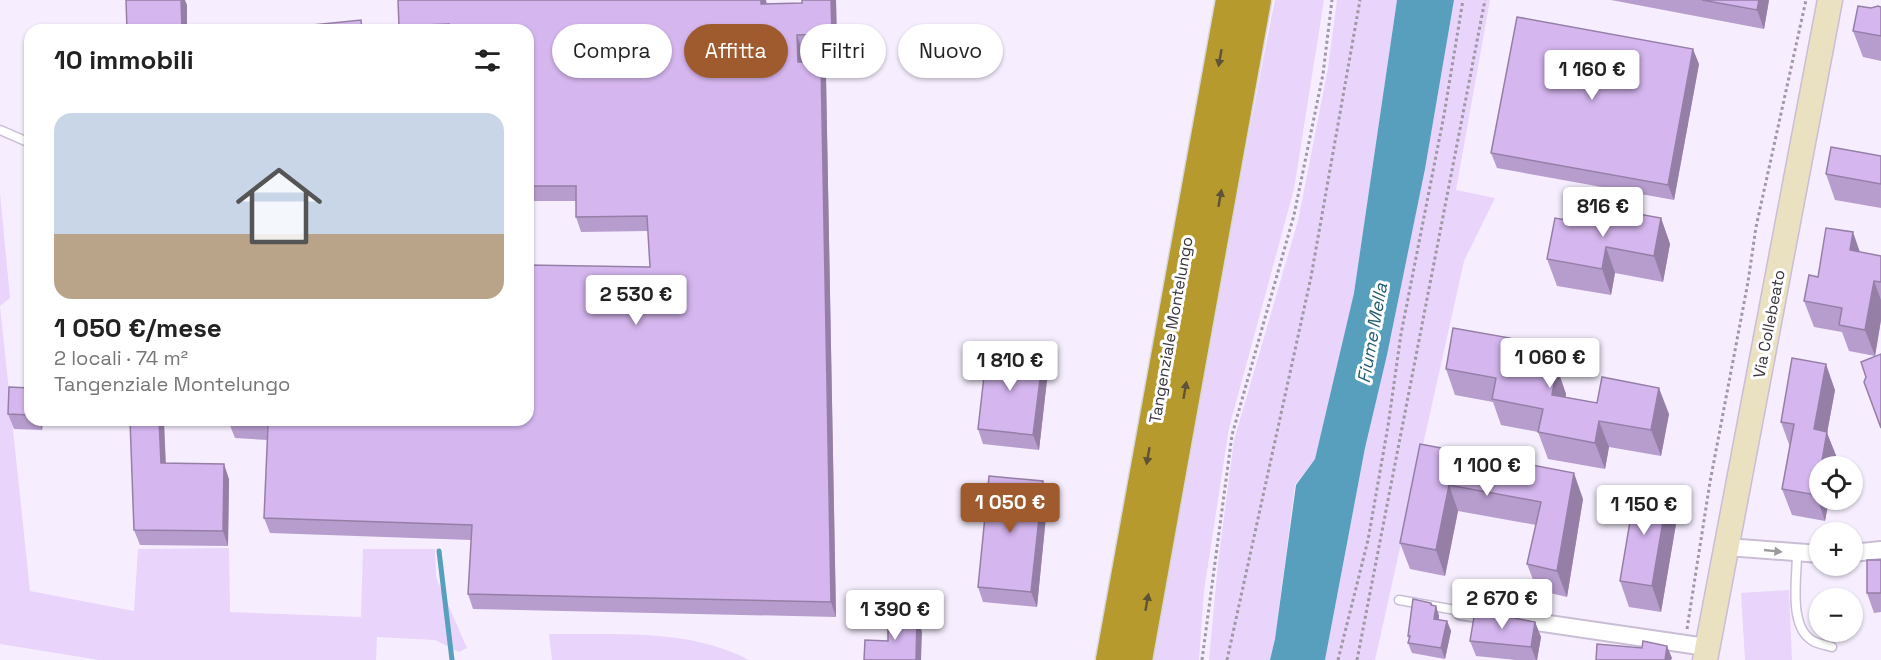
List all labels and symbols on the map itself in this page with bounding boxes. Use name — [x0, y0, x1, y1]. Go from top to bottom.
one-way arrow — [1215, 48, 1224, 67]
pin: 1 160 € — [1537, 50, 1647, 101]
pin: 816 € — [1561, 187, 1645, 238]
one-way arrow — [1215, 188, 1224, 207]
street label: Tangenziale Montelungo — [1144, 235, 1198, 425]
street label: Via Collebeato — [1748, 268, 1790, 380]
pin: 2 530 € — [581, 275, 691, 326]
water label: Fiume Mella — [1352, 280, 1392, 385]
pin: 1 060 € — [1495, 338, 1605, 389]
pin: 1 810 € — [955, 341, 1065, 392]
one-way arrow — [1181, 380, 1190, 399]
pin: 1 100 € — [1432, 446, 1542, 497]
one-way arrow — [1143, 447, 1152, 466]
pin: 1 050 € — [955, 483, 1065, 534]
pin: 1 150 € — [1589, 485, 1699, 536]
one-way arrow — [1764, 547, 1783, 556]
pin: 2 670 € — [1447, 579, 1557, 630]
pin: 1 390 € — [840, 590, 950, 641]
one-way arrow — [1143, 593, 1152, 612]

